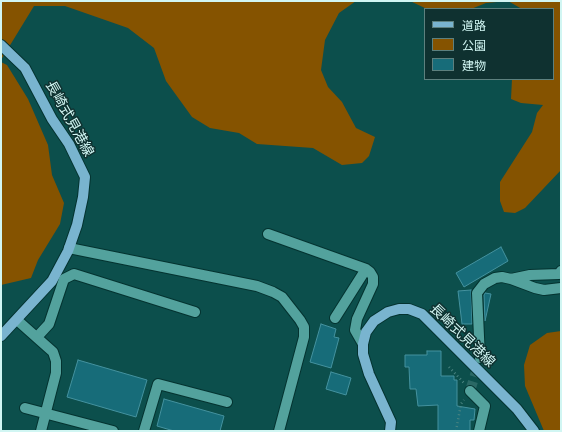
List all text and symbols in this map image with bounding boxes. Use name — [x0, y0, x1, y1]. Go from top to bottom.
legend — [424, 8, 554, 80]
text: 道路 — [462, 19, 486, 33]
text: 公園 — [462, 39, 486, 53]
text: 建物 — [462, 59, 486, 73]
street label: 長崎式見港線 — [41, 78, 97, 160]
street label: 長崎式見港線 — [426, 301, 498, 371]

